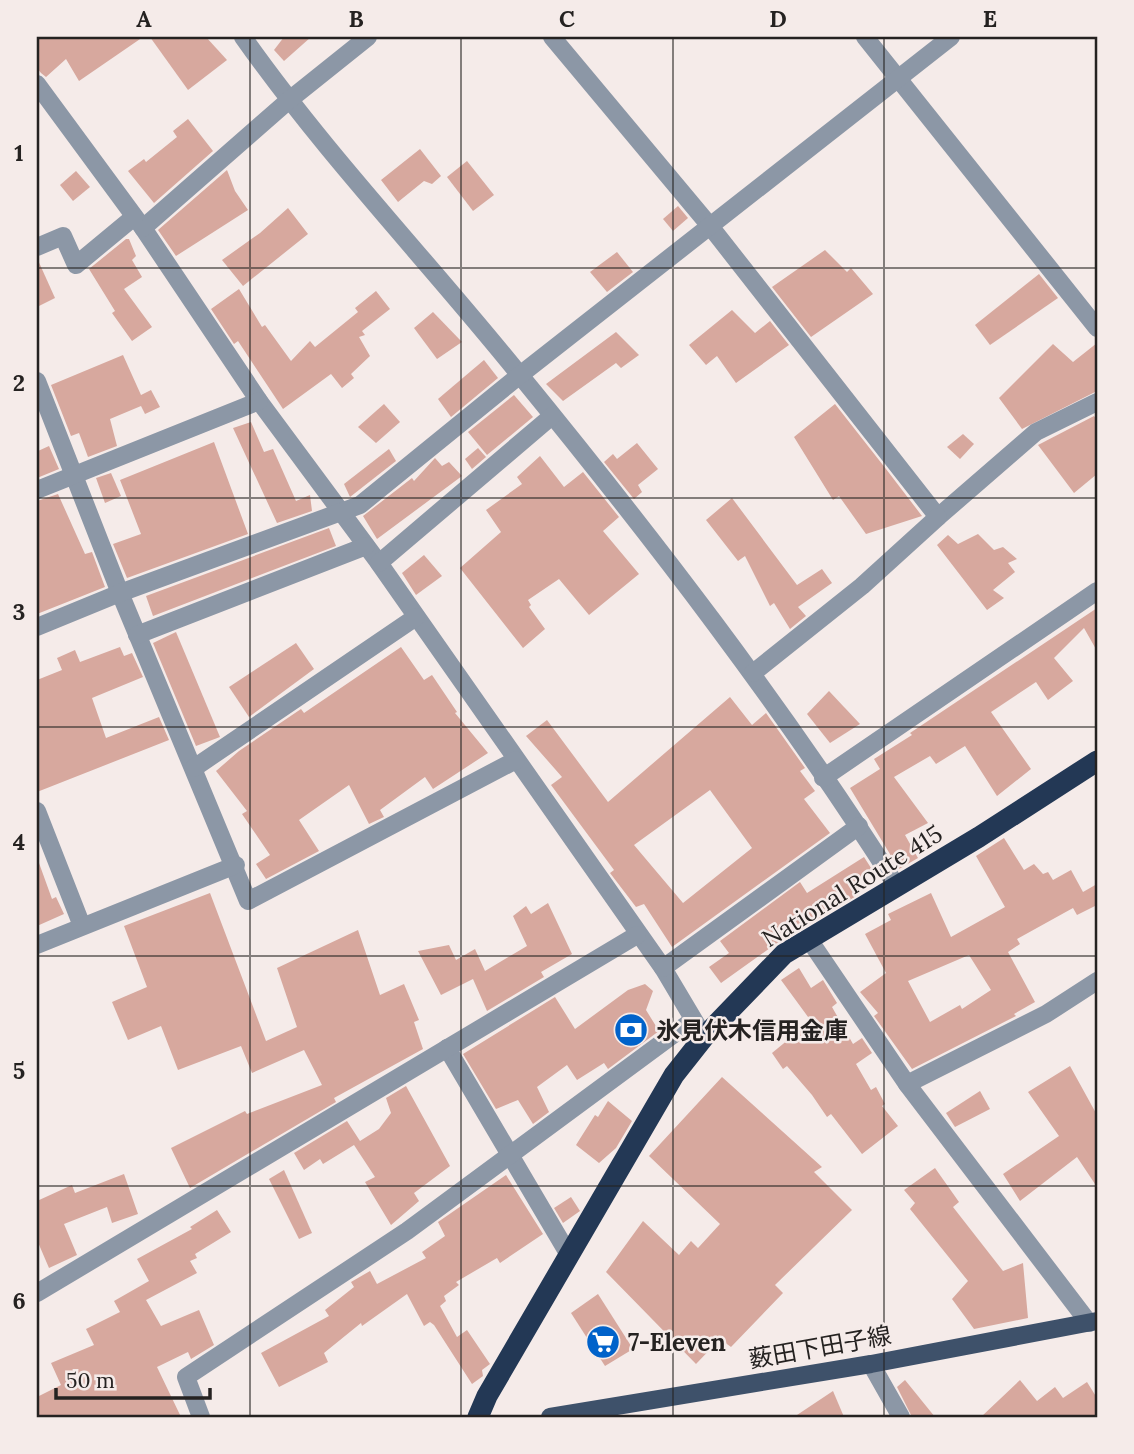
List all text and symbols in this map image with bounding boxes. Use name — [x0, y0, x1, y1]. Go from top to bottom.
text: A — [136, 4, 152, 33]
text: B — [348, 4, 364, 33]
text: C — [559, 4, 575, 33]
text: D — [769, 4, 787, 33]
text: E — [983, 4, 997, 33]
text: 1 — [14, 138, 24, 167]
text: 2 — [13, 368, 25, 397]
text: 3 — [13, 597, 25, 626]
street label: National Route 415 — [756, 818, 948, 954]
text: 4 — [13, 827, 25, 856]
bank icon: 氷見伏木信用金庫 — [612, 1011, 650, 1049]
place label: 氷見伏木信用金庫 — [656, 1015, 848, 1046]
text: 5 — [13, 1056, 25, 1085]
text: 6 — [12, 1286, 26, 1315]
street label: 薮田下田子線 — [746, 1319, 894, 1375]
supermarket icon: 7-Eleven — [584, 1323, 622, 1361]
place label: 7-Eleven — [628, 1327, 726, 1358]
scale bar — [56, 1356, 210, 1400]
text: 50 m — [66, 1367, 115, 1394]

